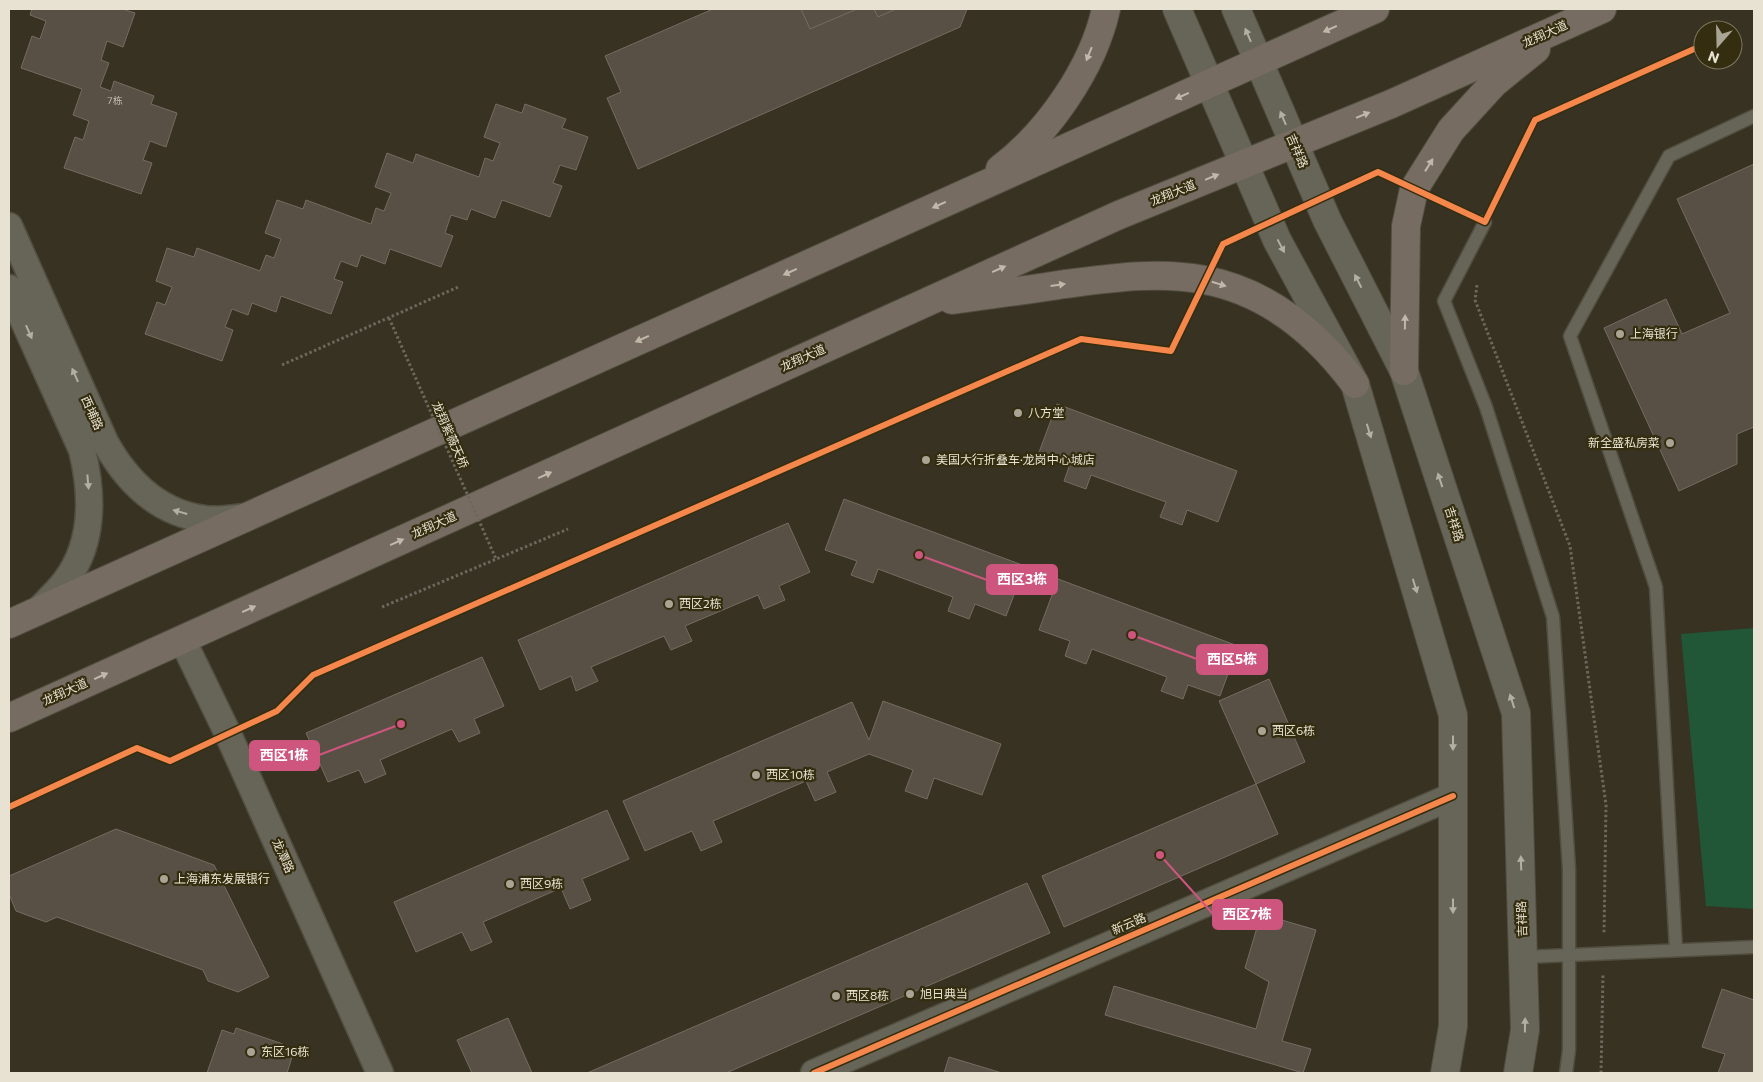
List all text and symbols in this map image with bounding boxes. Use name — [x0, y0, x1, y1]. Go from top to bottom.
street label: 龙翔大道 — [1520, 17, 1569, 49]
north arrow — [1693, 20, 1743, 70]
one-way arrow — [1323, 25, 1337, 33]
one-way arrow — [1243, 28, 1251, 42]
one-way arrow — [1085, 47, 1093, 61]
text: N — [1706, 48, 1721, 67]
one-way arrow — [1175, 92, 1189, 100]
house number: 7栋 — [107, 94, 123, 106]
one-way arrow — [1278, 111, 1286, 125]
one-way arrow — [1356, 111, 1370, 119]
street label: 吉祥路 — [1284, 131, 1311, 170]
one-way arrow — [1424, 158, 1433, 172]
one-way arrow — [1205, 172, 1219, 180]
street label: 龙翔大道 — [1148, 177, 1198, 208]
one-way arrow — [931, 201, 946, 210]
one-way arrow — [1276, 239, 1285, 253]
one-way arrow — [992, 265, 1006, 273]
one-way arrow — [783, 268, 797, 276]
one-way arrow — [1354, 274, 1362, 288]
one-way arrow — [1050, 281, 1066, 289]
one-way arrow — [1211, 281, 1226, 289]
one-way arrow — [1401, 314, 1409, 330]
one-way arrow — [25, 325, 33, 339]
place label: 上海银行 — [1630, 326, 1678, 340]
marker: 上海银行 — [1614, 328, 1626, 340]
one-way arrow — [635, 335, 649, 343]
street label: 龙翔大道 — [778, 341, 827, 373]
one-way arrow — [70, 367, 79, 382]
street label: 西埔路 — [79, 393, 107, 432]
street label: 龙翔紫薇天桥 — [430, 399, 472, 470]
place label: 八方堂 — [1028, 405, 1064, 419]
marker: 八方堂 — [1012, 407, 1024, 419]
one-way arrow — [1365, 423, 1373, 438]
place label: 新全盛私房菜 — [1588, 435, 1660, 449]
marker: 新全盛私房菜 — [1664, 437, 1676, 449]
place label: 美国大行折叠车·龙岗中心城店 — [936, 452, 1095, 466]
marker: 美国大行折叠车·龙岗中心城店 — [920, 454, 932, 466]
one-way arrow — [538, 470, 552, 478]
one-way arrow — [1436, 472, 1444, 487]
one-way arrow — [84, 475, 92, 491]
street label: 吉祥路 — [1443, 504, 1467, 543]
one-way arrow — [172, 507, 187, 515]
street label: 龙翔大道 — [409, 508, 458, 540]
one-way arrow — [390, 537, 404, 545]
callout: 西区3栋 — [987, 565, 1057, 594]
text: 西区3栋 — [997, 570, 1047, 587]
one-way arrow — [1412, 579, 1420, 594]
place label: 西区2栋 — [679, 596, 722, 610]
marker: 西区2栋 — [663, 598, 675, 610]
one-way arrow — [242, 604, 256, 612]
callout: 西区5栋 — [1197, 645, 1267, 674]
text: 西区5栋 — [1207, 650, 1257, 667]
one-way arrow — [94, 671, 108, 679]
street label: 龙翔大道 — [40, 675, 89, 707]
one-way arrow — [1508, 693, 1516, 708]
place label: 西区6栋 — [1272, 723, 1315, 737]
marker: 西区6栋 — [1256, 725, 1268, 737]
one-way arrow — [1449, 736, 1457, 752]
callout: 西区1栋 — [250, 741, 319, 770]
text: 西区1栋 — [260, 746, 308, 763]
place label: 西区10栋 — [766, 767, 815, 781]
marker: 西区10栋 — [750, 769, 762, 781]
street label: 龙潭路 — [270, 836, 298, 875]
one-way arrow — [1516, 854, 1524, 870]
place label: 上海浦东发展银行 — [174, 871, 270, 885]
marker: 上海浦东发展银行 — [158, 873, 170, 885]
place label: 西区9栋 — [520, 876, 563, 890]
marker: 西区9栋 — [504, 878, 516, 890]
one-way arrow — [1449, 898, 1457, 914]
callout: 西区7栋 — [1213, 900, 1282, 929]
street label: 吉祥路 — [1513, 901, 1529, 937]
text: 西区7栋 — [1222, 905, 1272, 922]
street label: 新云路 — [1109, 910, 1148, 937]
place label: 旭日典当 — [920, 986, 968, 1000]
place label: 西区8栋 — [846, 988, 889, 1002]
marker: 旭日典当 — [904, 988, 916, 1000]
marker: 西区8栋 — [830, 990, 842, 1002]
one-way arrow — [1521, 1017, 1529, 1033]
place label: 东区16栋 — [261, 1044, 309, 1058]
marker: 东区16栋 — [245, 1046, 257, 1058]

